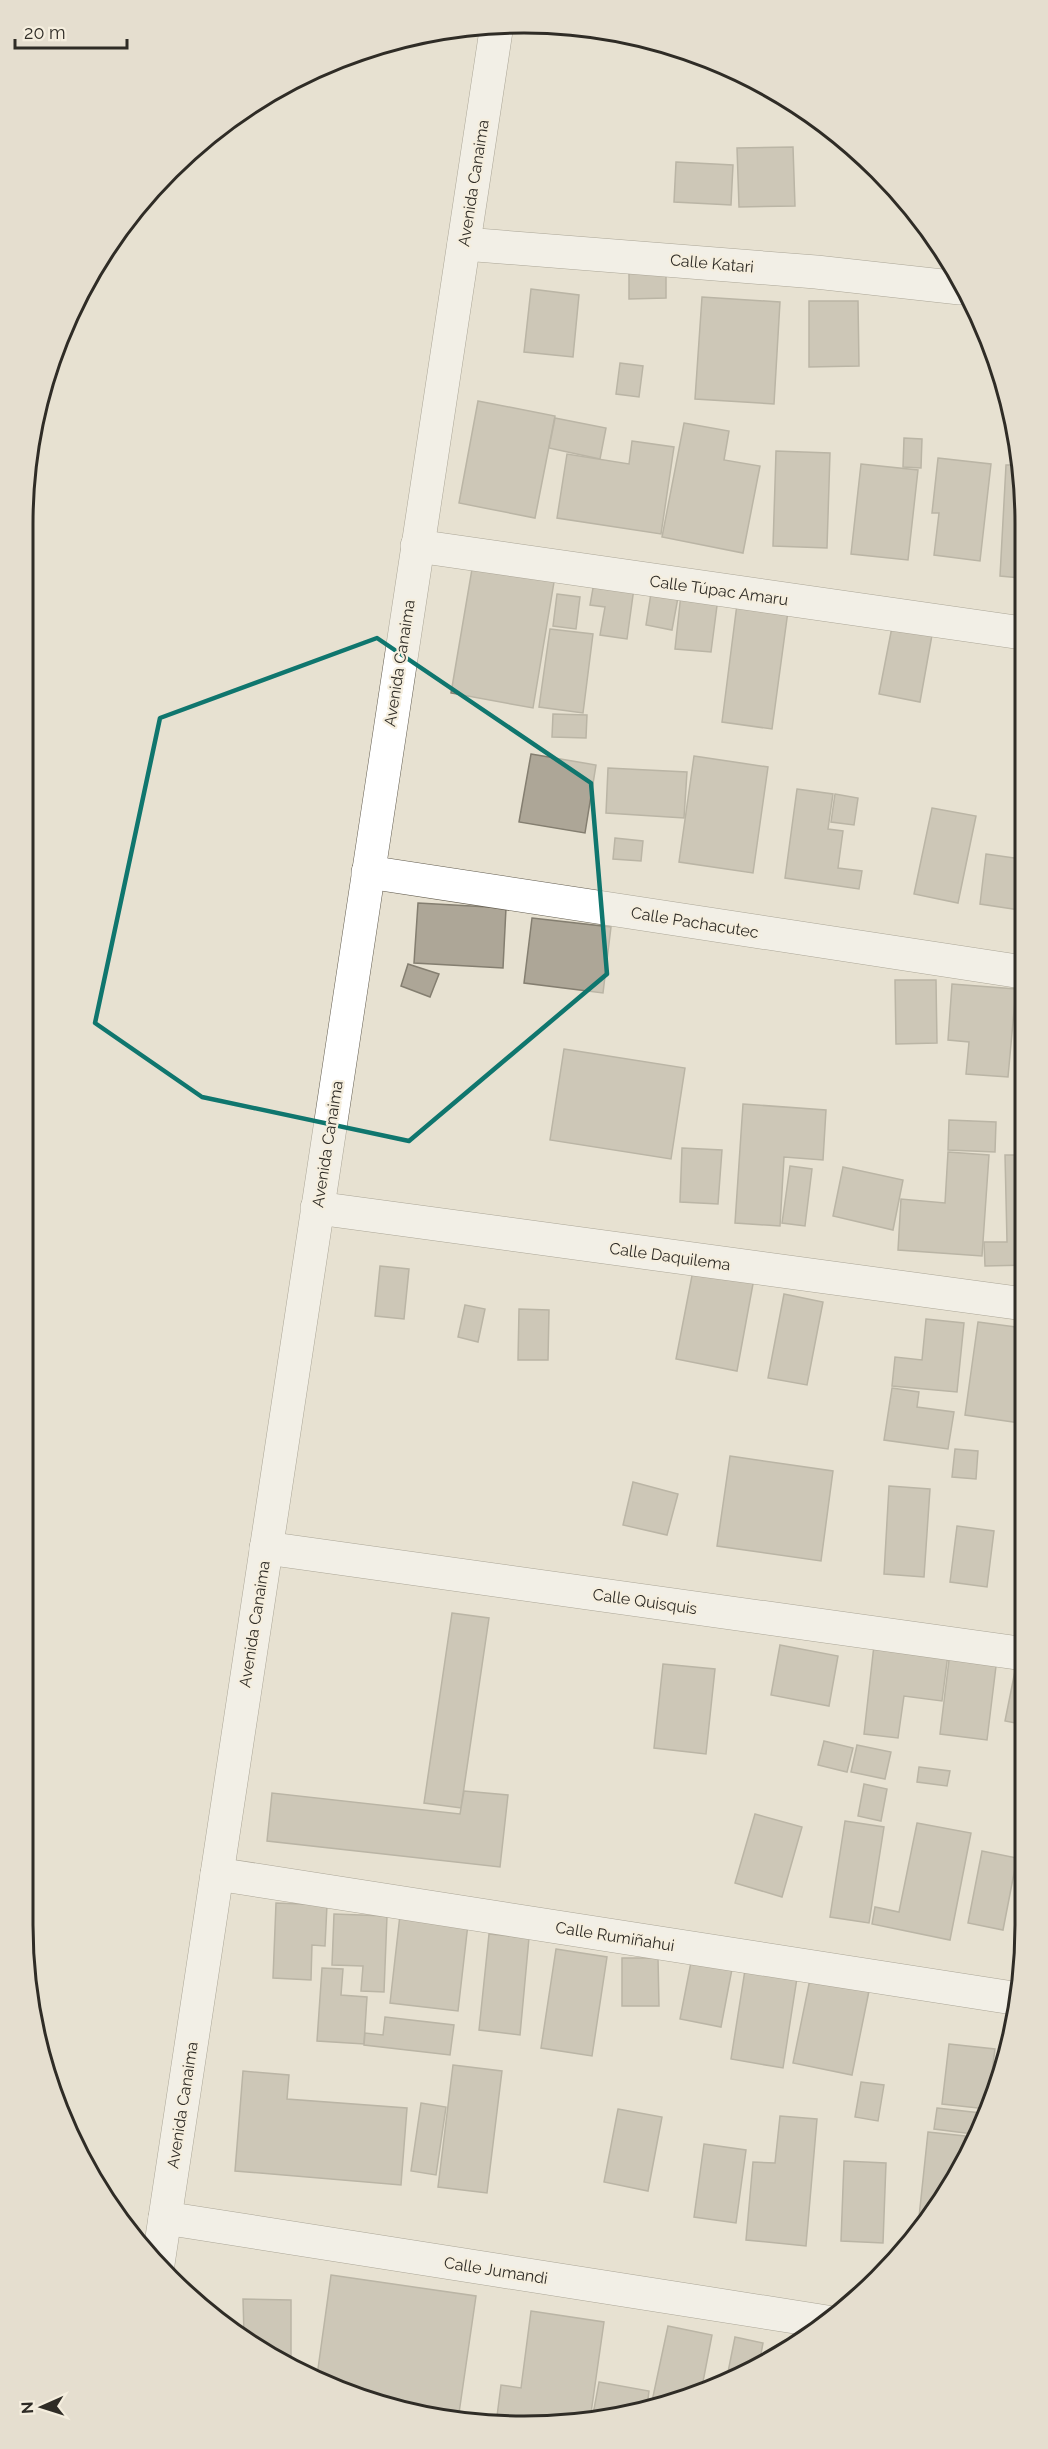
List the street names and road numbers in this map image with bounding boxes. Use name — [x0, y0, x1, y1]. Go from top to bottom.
street label: Avenida Canaima — [454, 118, 493, 248]
street label: Calle Katari — [669, 250, 755, 277]
street label: Calle Túpac Amaru — [648, 571, 789, 610]
street label: Avenida Canaima — [380, 598, 419, 728]
street label: Calle Pachacutec — [630, 903, 760, 942]
street label: Avenida Canaima — [308, 1079, 347, 1209]
street label: Calle Daquilema — [608, 1239, 732, 1274]
street label: Avenida Canaima — [235, 1559, 274, 1689]
street label: Calle Quisquis — [592, 1585, 699, 1618]
street label: Calle Rumiñahui — [554, 1918, 676, 1955]
street label: Avenida Canaima — [163, 2040, 202, 2170]
street label: Calle Jumandi — [443, 2253, 549, 2288]

